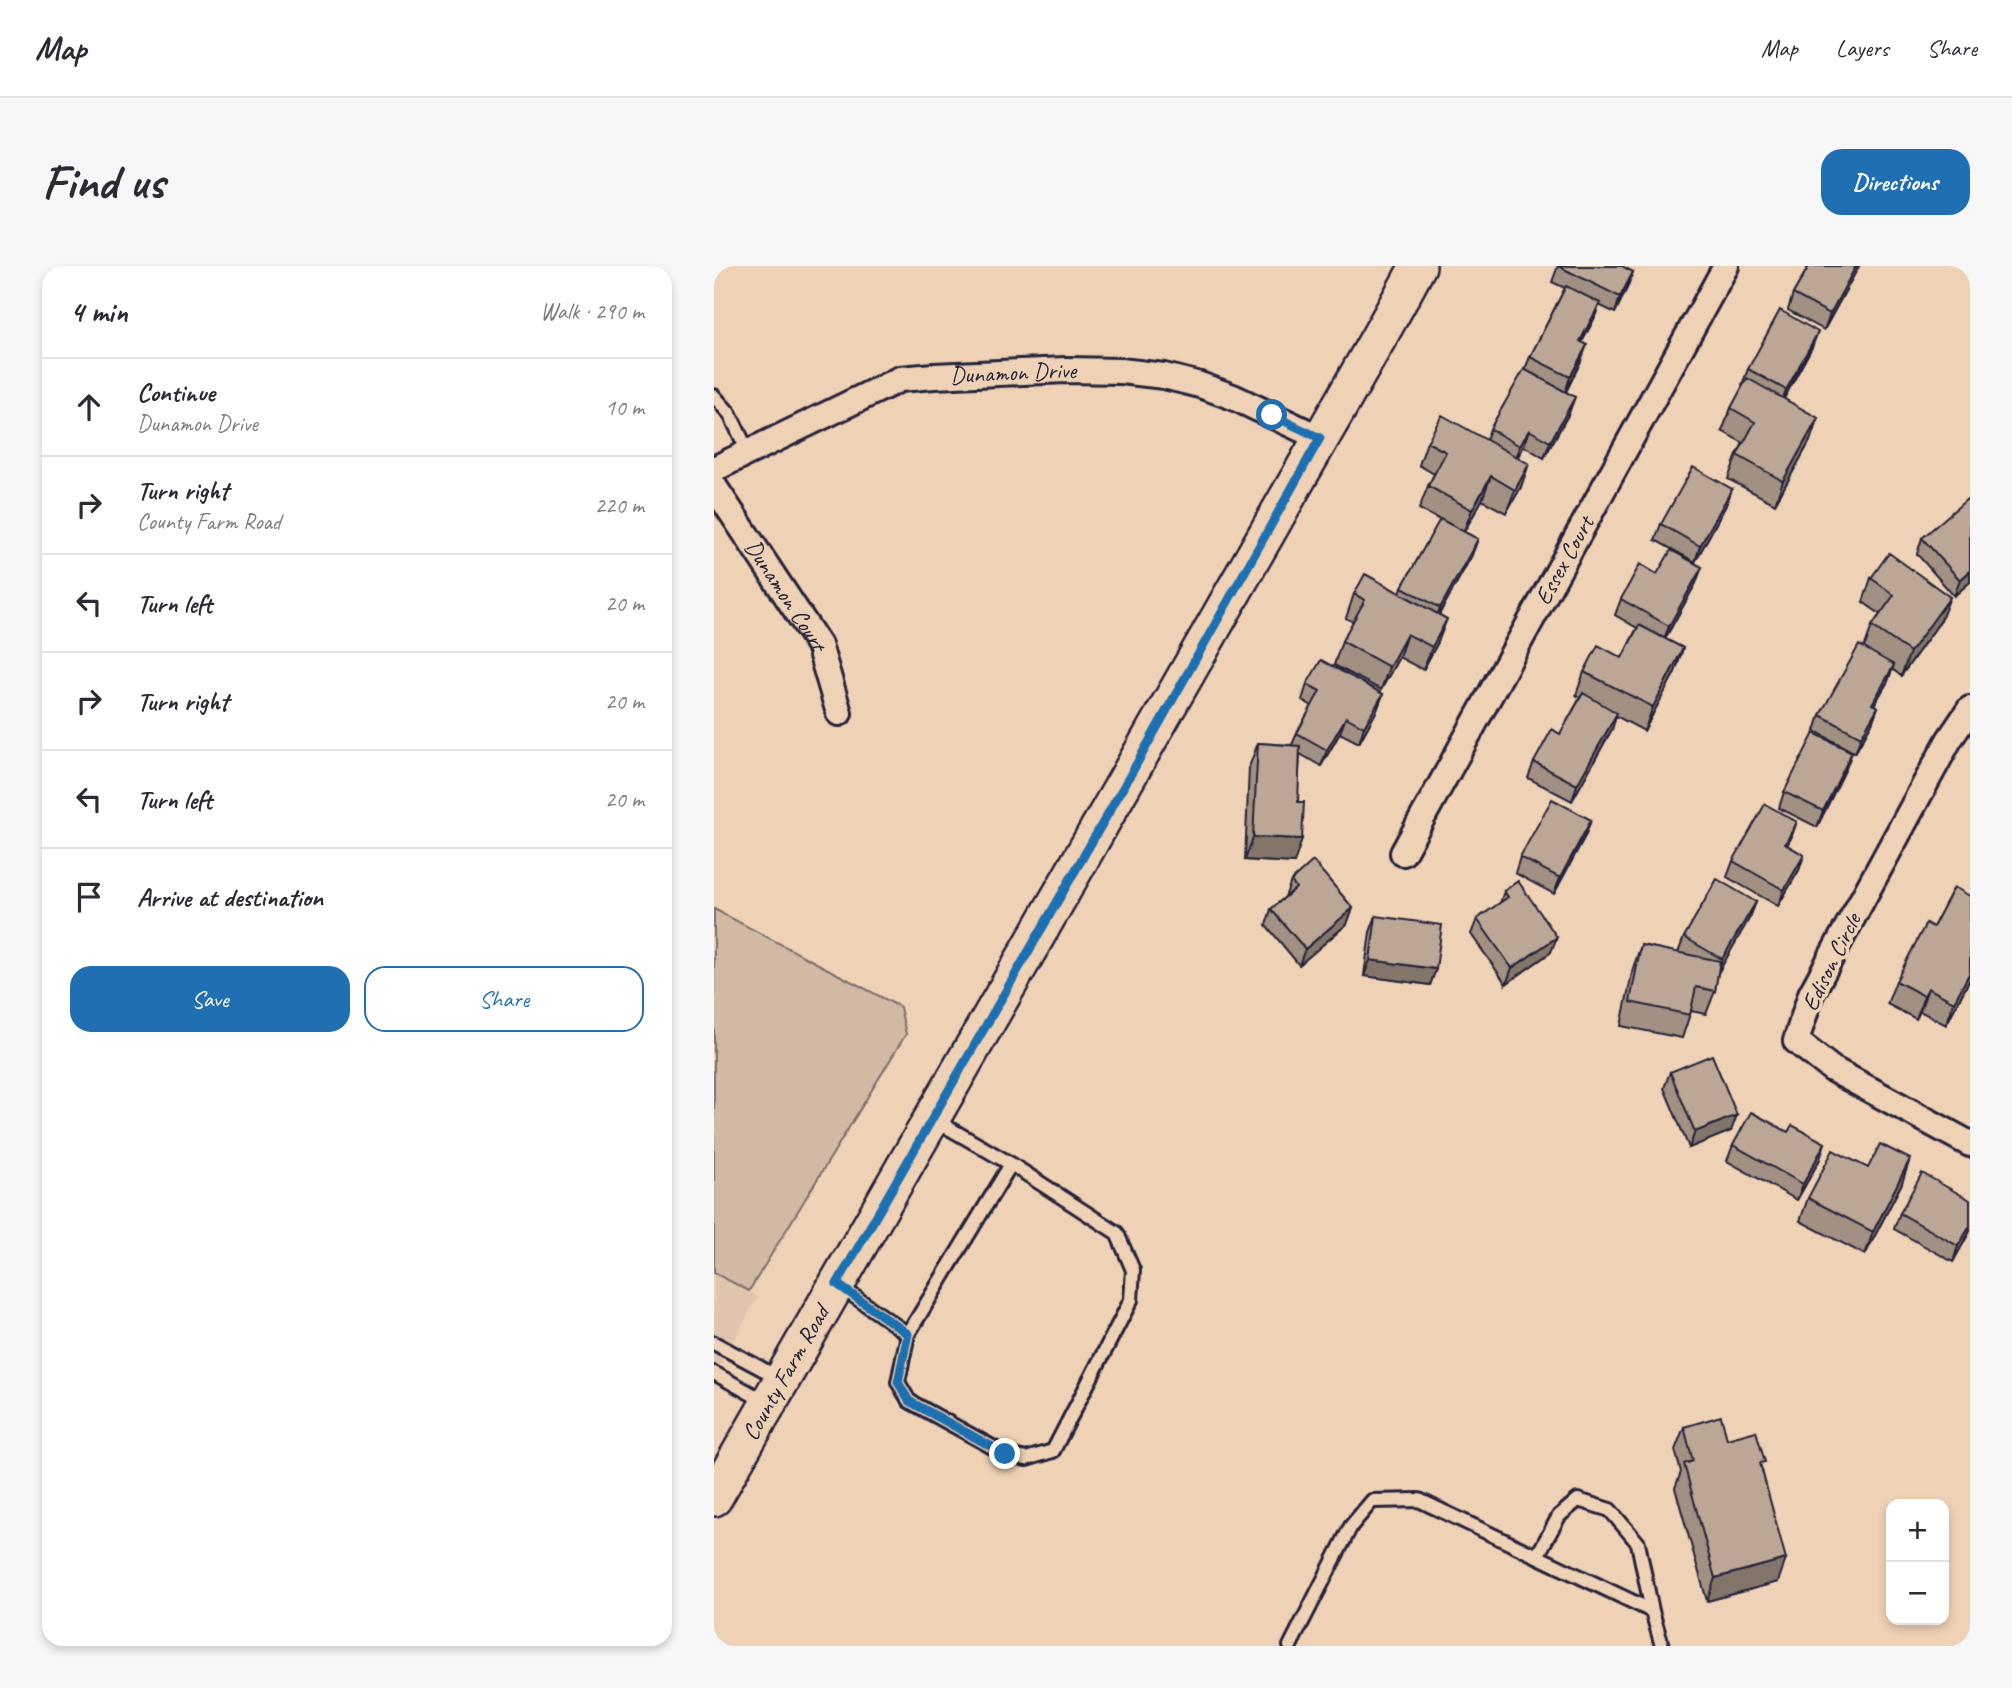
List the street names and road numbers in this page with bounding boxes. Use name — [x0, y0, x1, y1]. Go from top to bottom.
street label: Dunamon Drive — [949, 355, 1079, 390]
street label: Essex Court — [1528, 509, 1601, 610]
street label: Dunamon Court — [738, 534, 835, 656]
street label: Edison Circle — [1795, 906, 1868, 1016]
street label: County Farm Road — [735, 1297, 838, 1446]

